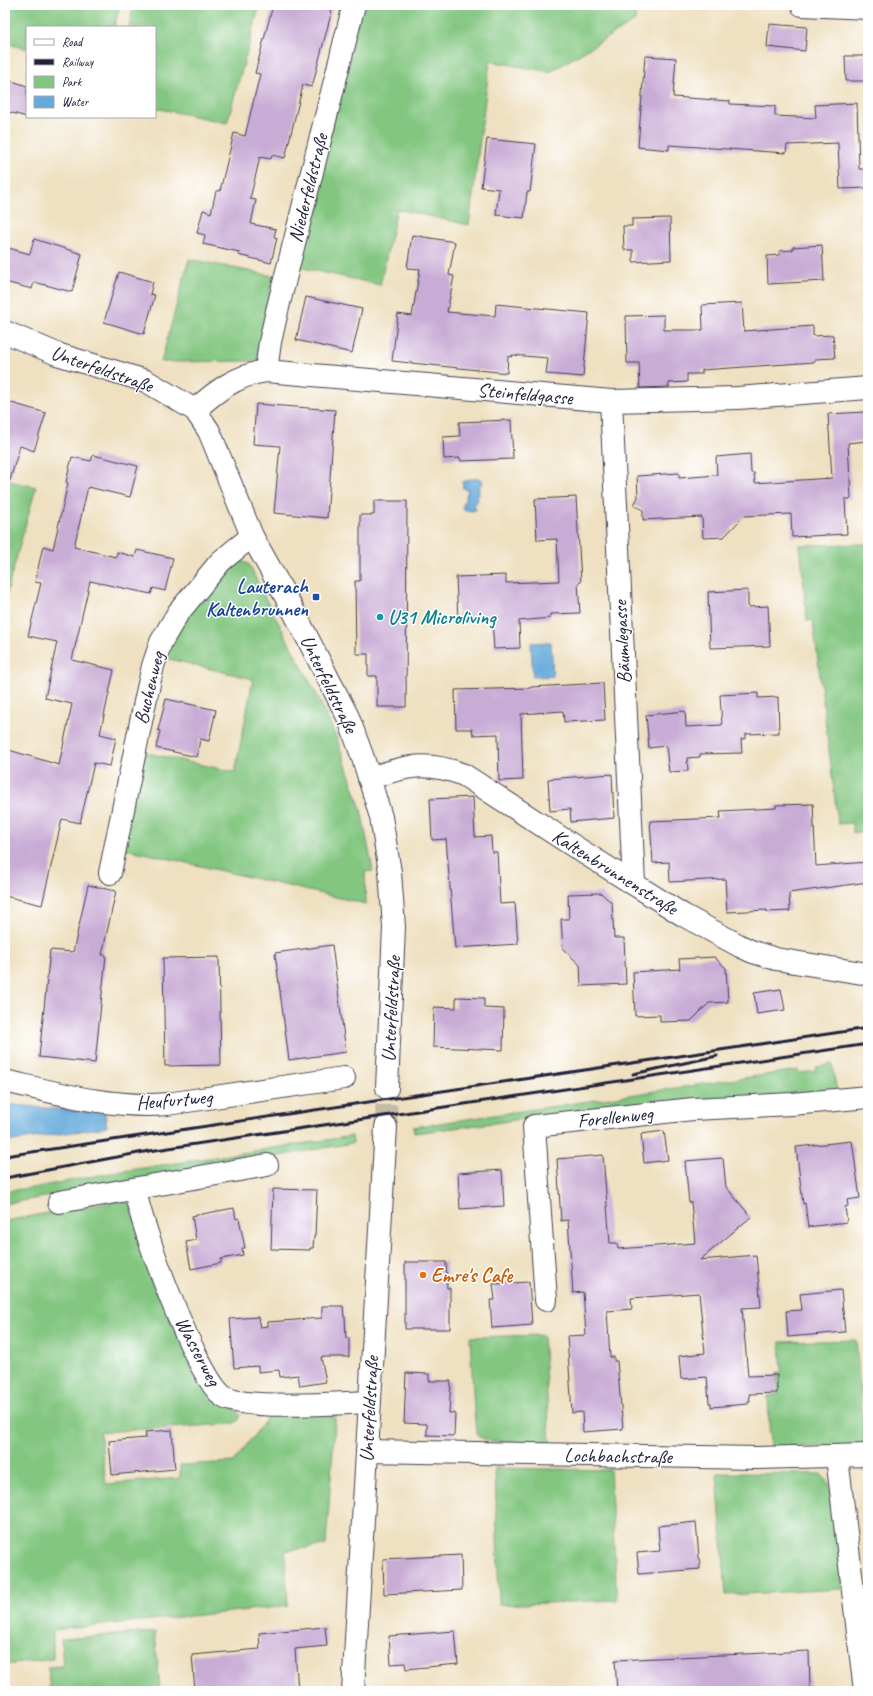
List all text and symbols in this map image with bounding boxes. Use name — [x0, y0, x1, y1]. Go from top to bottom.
legend — [26, 26, 156, 118]
text: Road — [62, 34, 84, 50]
text: Railway — [62, 54, 94, 70]
text: Park — [62, 74, 83, 90]
text: Water — [62, 94, 90, 110]
street label: Niederfeldstraße — [282, 130, 334, 245]
street label: Unterfeldstraße — [48, 340, 158, 399]
street label: Steinfeldgasse — [476, 377, 575, 411]
place label: Lauterach Kaltenbrunnen — [206, 574, 310, 622]
marker: Lauterach Kaltenbrunnen — [311, 592, 321, 602]
street label: Bäumlegasse — [607, 598, 637, 684]
place label: U31 Microliving — [388, 605, 497, 630]
marker: U31 Microliving — [375, 612, 385, 622]
street label: Unterfeldstraße — [295, 631, 364, 738]
street label: Buchenweg — [128, 648, 170, 727]
street label: Kaltenbrunnenstraße — [548, 823, 684, 921]
street label: Unterfeldstraße — [376, 954, 406, 1062]
street label: Heufurtweg — [135, 1084, 215, 1116]
street label: Forellenweg — [576, 1100, 656, 1133]
place label: Emre's Cafe — [431, 1263, 514, 1288]
marker: Emre's Cafe — [418, 1270, 428, 1280]
street label: Wasserweg — [169, 1312, 227, 1391]
street label: Unterfeldstraße — [354, 1354, 384, 1462]
street label: Lochbachstraße — [564, 1443, 674, 1469]

